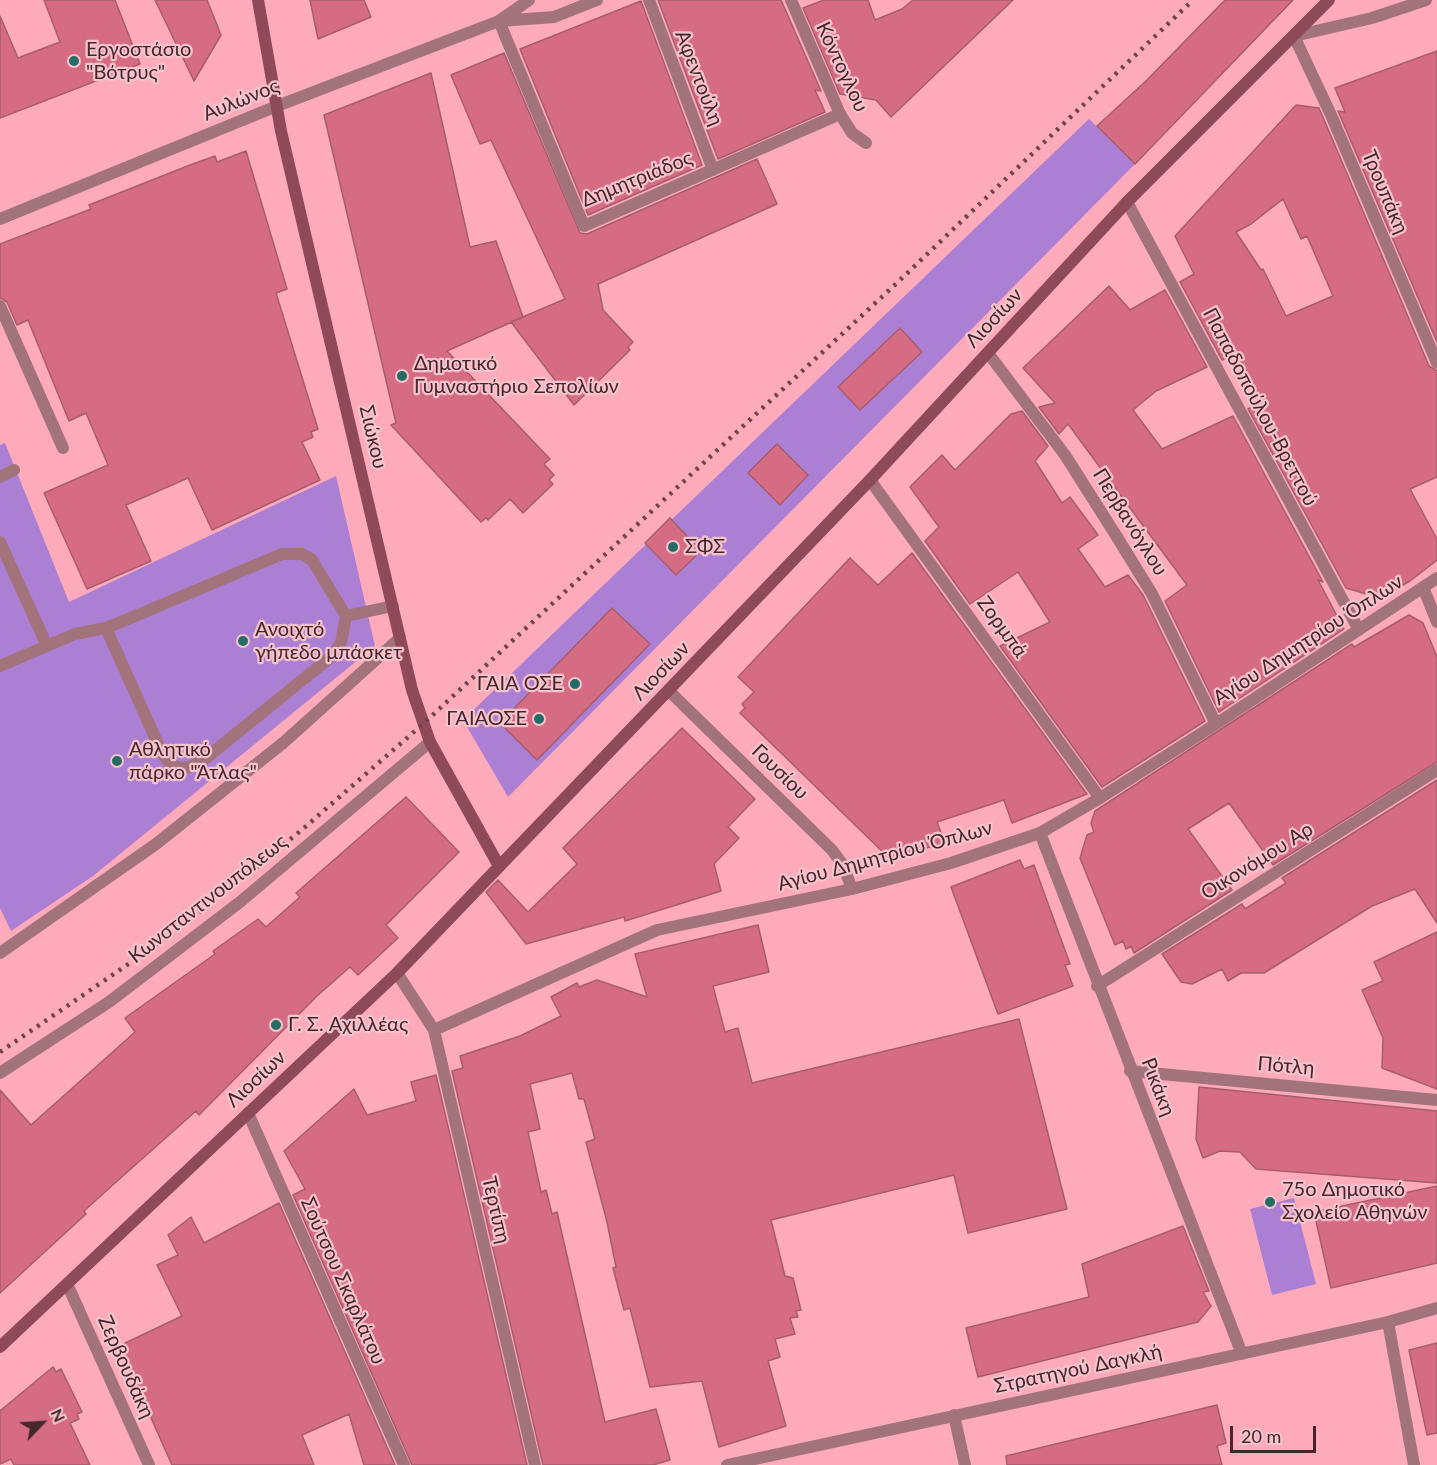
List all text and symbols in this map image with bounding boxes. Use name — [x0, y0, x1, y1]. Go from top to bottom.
street label: Κόντογλου — [811, 18, 873, 116]
street label: Αφεντούλη — [670, 27, 728, 129]
place label: Εργοστάσιο "Βότρυς" — [86, 38, 191, 85]
marker: Εργοστάσιο "Βότρυς" — [67, 54, 81, 68]
street label: Αυλώνος — [199, 74, 283, 126]
street label: Δημητριάδος — [578, 146, 696, 212]
street label: Τρουπάκη — [1357, 147, 1413, 237]
street label: Λιοσίων — [960, 283, 1028, 353]
street label: Παπαδοπούλου-Βρεττού — [1198, 304, 1322, 510]
place label: Δημοτικό Γυμναστήριο Σεπολίων — [414, 352, 619, 399]
marker: Δημοτικό Γυμναστήριο Σεπολίων — [395, 369, 409, 383]
street label: Σιώκου — [354, 403, 392, 471]
street label: Περβανόγλου — [1088, 464, 1172, 580]
place label: ΣΦΣ — [685, 535, 725, 559]
marker: ΣΦΣ — [666, 540, 680, 554]
street label: Αγίου Δημητρίου Όπλων — [1209, 570, 1407, 710]
street label: Ζορμπά — [972, 592, 1032, 662]
place label: Ανοιχτό γήπεδο μπάσκετ — [255, 618, 402, 665]
marker: Ανοιχτό γήπεδο μπάσκετ — [236, 634, 250, 648]
street label: Λιοσίων — [627, 637, 695, 705]
place label: ΓΑΙΑ ΟΣΕ — [477, 672, 563, 696]
marker: ΓΑΙΑ ΟΣΕ — [568, 677, 582, 691]
place label: ΓΑΙΑΟΣΕ — [446, 707, 527, 731]
marker: ΓΑΙΑΟΣΕ — [532, 712, 546, 726]
place label: Αθλητικό πάρκο "Άτλας" — [129, 738, 257, 785]
street label: Γουσίου — [747, 739, 813, 805]
marker: Αθλητικό πάρκο "Άτλας" — [110, 754, 124, 768]
street label: Αγίου Δημητρίου Όπλων — [775, 816, 995, 896]
street label: Οικονόμου Αρ — [1197, 817, 1317, 905]
street label: Κωνσταντινουπόλεως — [124, 830, 292, 968]
place label: Γ. Σ. Αχιλλέας — [288, 1013, 408, 1037]
marker: Γ. Σ. Αχιλλέας — [269, 1018, 283, 1032]
street label: Λιοσίων — [221, 1045, 291, 1113]
street label: Πότλη — [1257, 1052, 1315, 1080]
street label: Ρικάκη — [1136, 1054, 1180, 1120]
street label: Τερτίπη — [477, 1174, 515, 1246]
place label: 75ο Δημοτικό Σχολείο Αθηνών — [1282, 1178, 1427, 1225]
street label: Σούτσου Σκαρλάτου — [295, 1194, 391, 1368]
marker: 75ο Δημοτικό Σχολείο Αθηνών — [1263, 1195, 1277, 1209]
street label: Ζερβουδάκη — [93, 1312, 159, 1422]
street label: Στρατηγού Δαγκλή — [992, 1340, 1164, 1398]
north arrow — [12, 1393, 72, 1453]
text: N — [48, 1406, 70, 1425]
scale bar — [1233, 1414, 1318, 1452]
text: 20 m — [1241, 1425, 1281, 1447]

